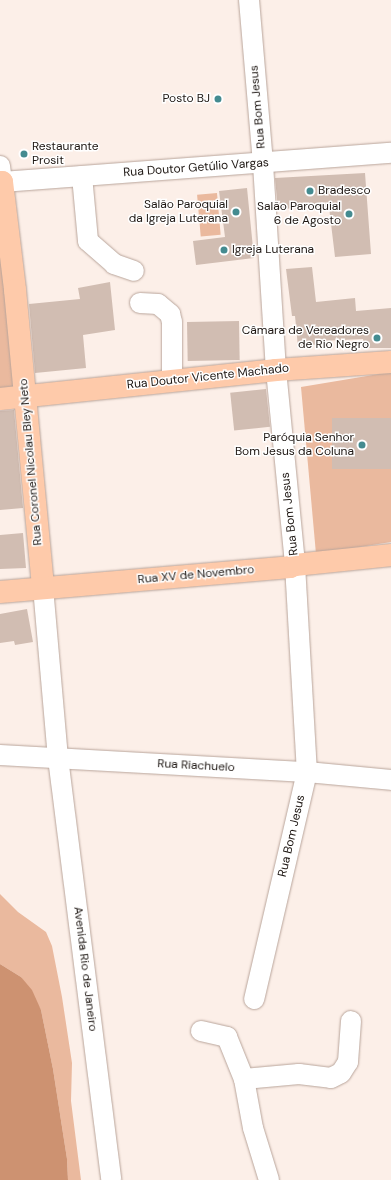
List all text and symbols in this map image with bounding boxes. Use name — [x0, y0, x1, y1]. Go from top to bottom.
street label: Rua Bom Jesus — [247, 65, 269, 149]
place label: Posto BJ — [162, 92, 210, 106]
marker: Posto BJ — [213, 94, 223, 104]
place label: Restaurante Prosit — [32, 140, 99, 168]
marker: Restaurante Prosit — [19, 149, 29, 159]
street label: Rua Doutor Getúlio Vargas — [123, 156, 269, 180]
place label: Bradesco — [318, 184, 371, 198]
marker: Bradesco — [305, 186, 315, 196]
place label: Salão Paroquial da Igreja Luterana — [129, 198, 228, 226]
place label: Salão Paroquial 6 de Agosto — [257, 200, 341, 228]
marker: Salão Paroquial da Igreja Luterana — [231, 207, 241, 217]
marker: Salão Paroquial 6 de Agosto — [344, 209, 354, 219]
place label: Igreja Luterana — [232, 243, 314, 257]
marker: Igreja Luterana — [219, 245, 229, 255]
place label: Câmara de Vereadores de Rio Negro — [242, 324, 369, 352]
marker: Câmara de Vereadores de Rio Negro — [372, 333, 382, 343]
street label: Rua Doutor Vicente Machado — [126, 361, 290, 393]
street label: Rua Coronel Nicolau Bley Neto — [17, 378, 45, 546]
place label: Paróquia Senhor Bom Jesus da Coluna — [235, 431, 354, 459]
marker: Paróquia Senhor Bom Jesus da Coluna — [357, 440, 367, 450]
street label: Rua Bom Jesus — [278, 472, 302, 556]
street label: Rua XV de Novembro — [137, 563, 255, 587]
street label: Rua Riachuelo — [157, 757, 235, 775]
street label: Rua Bom Jesus — [276, 794, 308, 878]
street label: Avenida Rio de Janeiro — [70, 906, 100, 1032]

